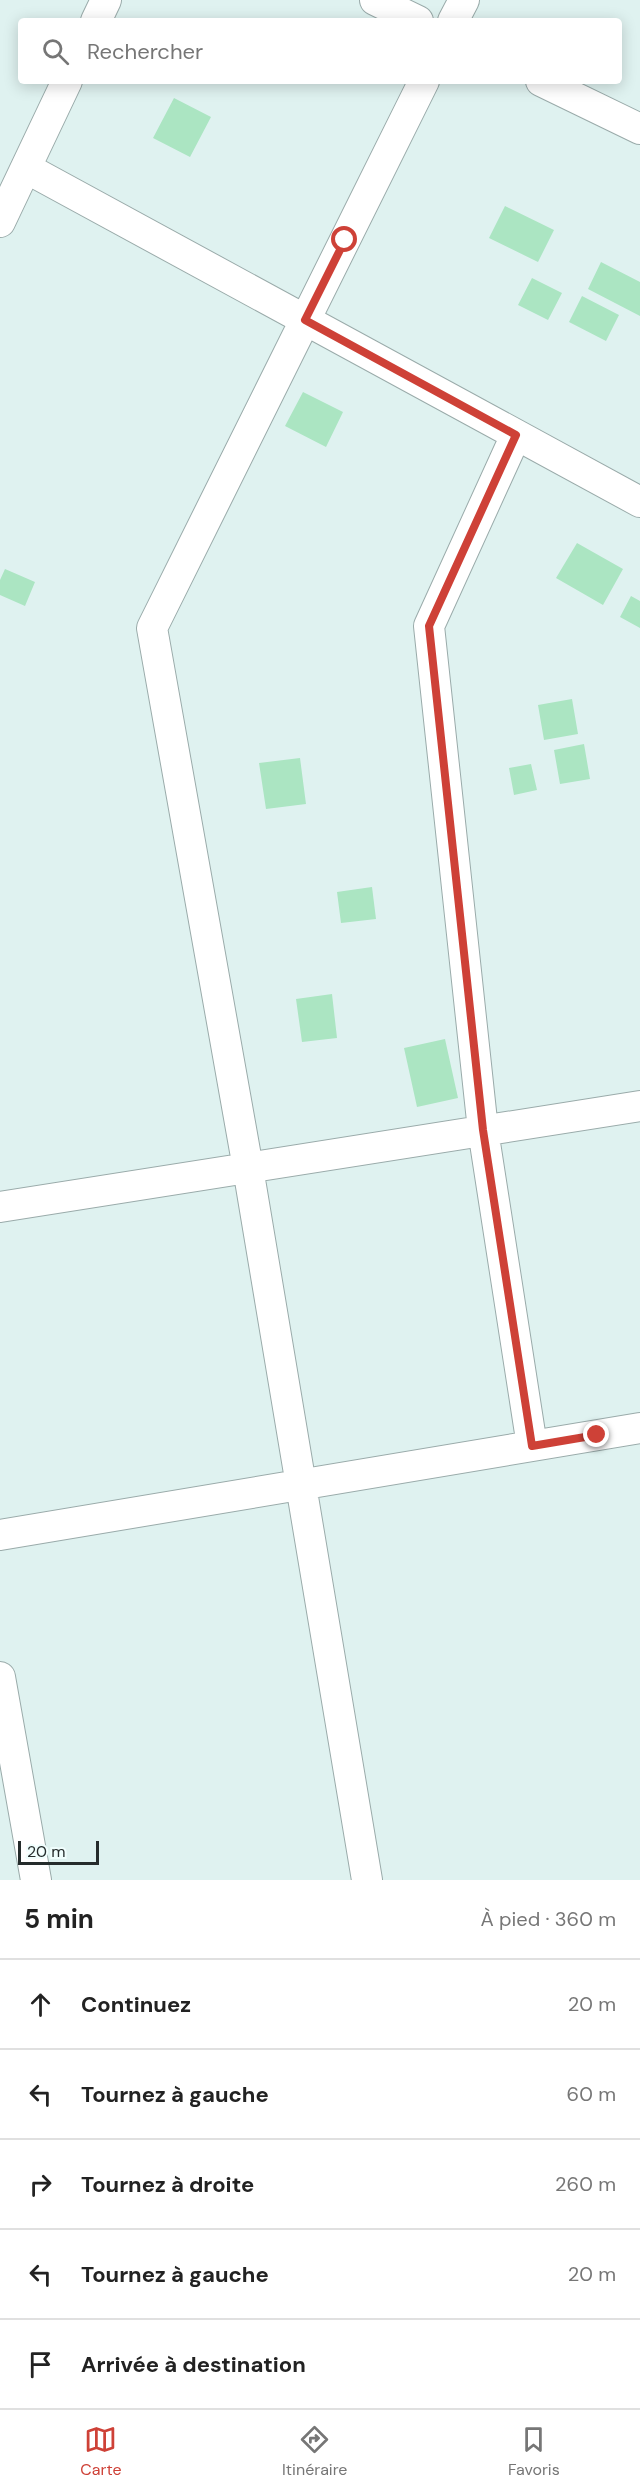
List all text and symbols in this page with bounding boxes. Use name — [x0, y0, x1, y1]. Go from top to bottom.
search box — [18, 18, 622, 84]
icon: search — [39, 35, 72, 68]
text: Rechercher — [87, 37, 203, 66]
route start — [331, 226, 357, 252]
route end — [583, 1421, 609, 1447]
scale bar — [18, 1838, 99, 1866]
text: 20 m — [27, 1841, 66, 1862]
text: 5 min — [24, 1902, 94, 1936]
text: À pied · 360 m — [480, 1906, 616, 1932]
icon: ahead — [24, 1988, 57, 2021]
text: Continuez — [81, 1990, 191, 2019]
text: 20 m — [568, 1991, 616, 2017]
icon: left — [24, 2078, 57, 2111]
text: Tournez à gauche — [81, 2080, 269, 2109]
text: 60 m — [567, 2081, 616, 2107]
icon: right — [24, 2168, 57, 2201]
text: Tournez à droite — [81, 2170, 254, 2199]
text: 260 m — [555, 2171, 616, 2197]
icon: left — [24, 2258, 57, 2291]
text: Tournez à gauche — [81, 2260, 269, 2289]
text: 20 m — [568, 2261, 616, 2287]
icon: arrive — [24, 2348, 57, 2381]
text: Arrivée à destination — [81, 2350, 306, 2379]
tab: Carte — [80, 2423, 122, 2480]
tab: Itinéraire — [282, 2423, 347, 2480]
tab: Favoris — [508, 2423, 560, 2480]

